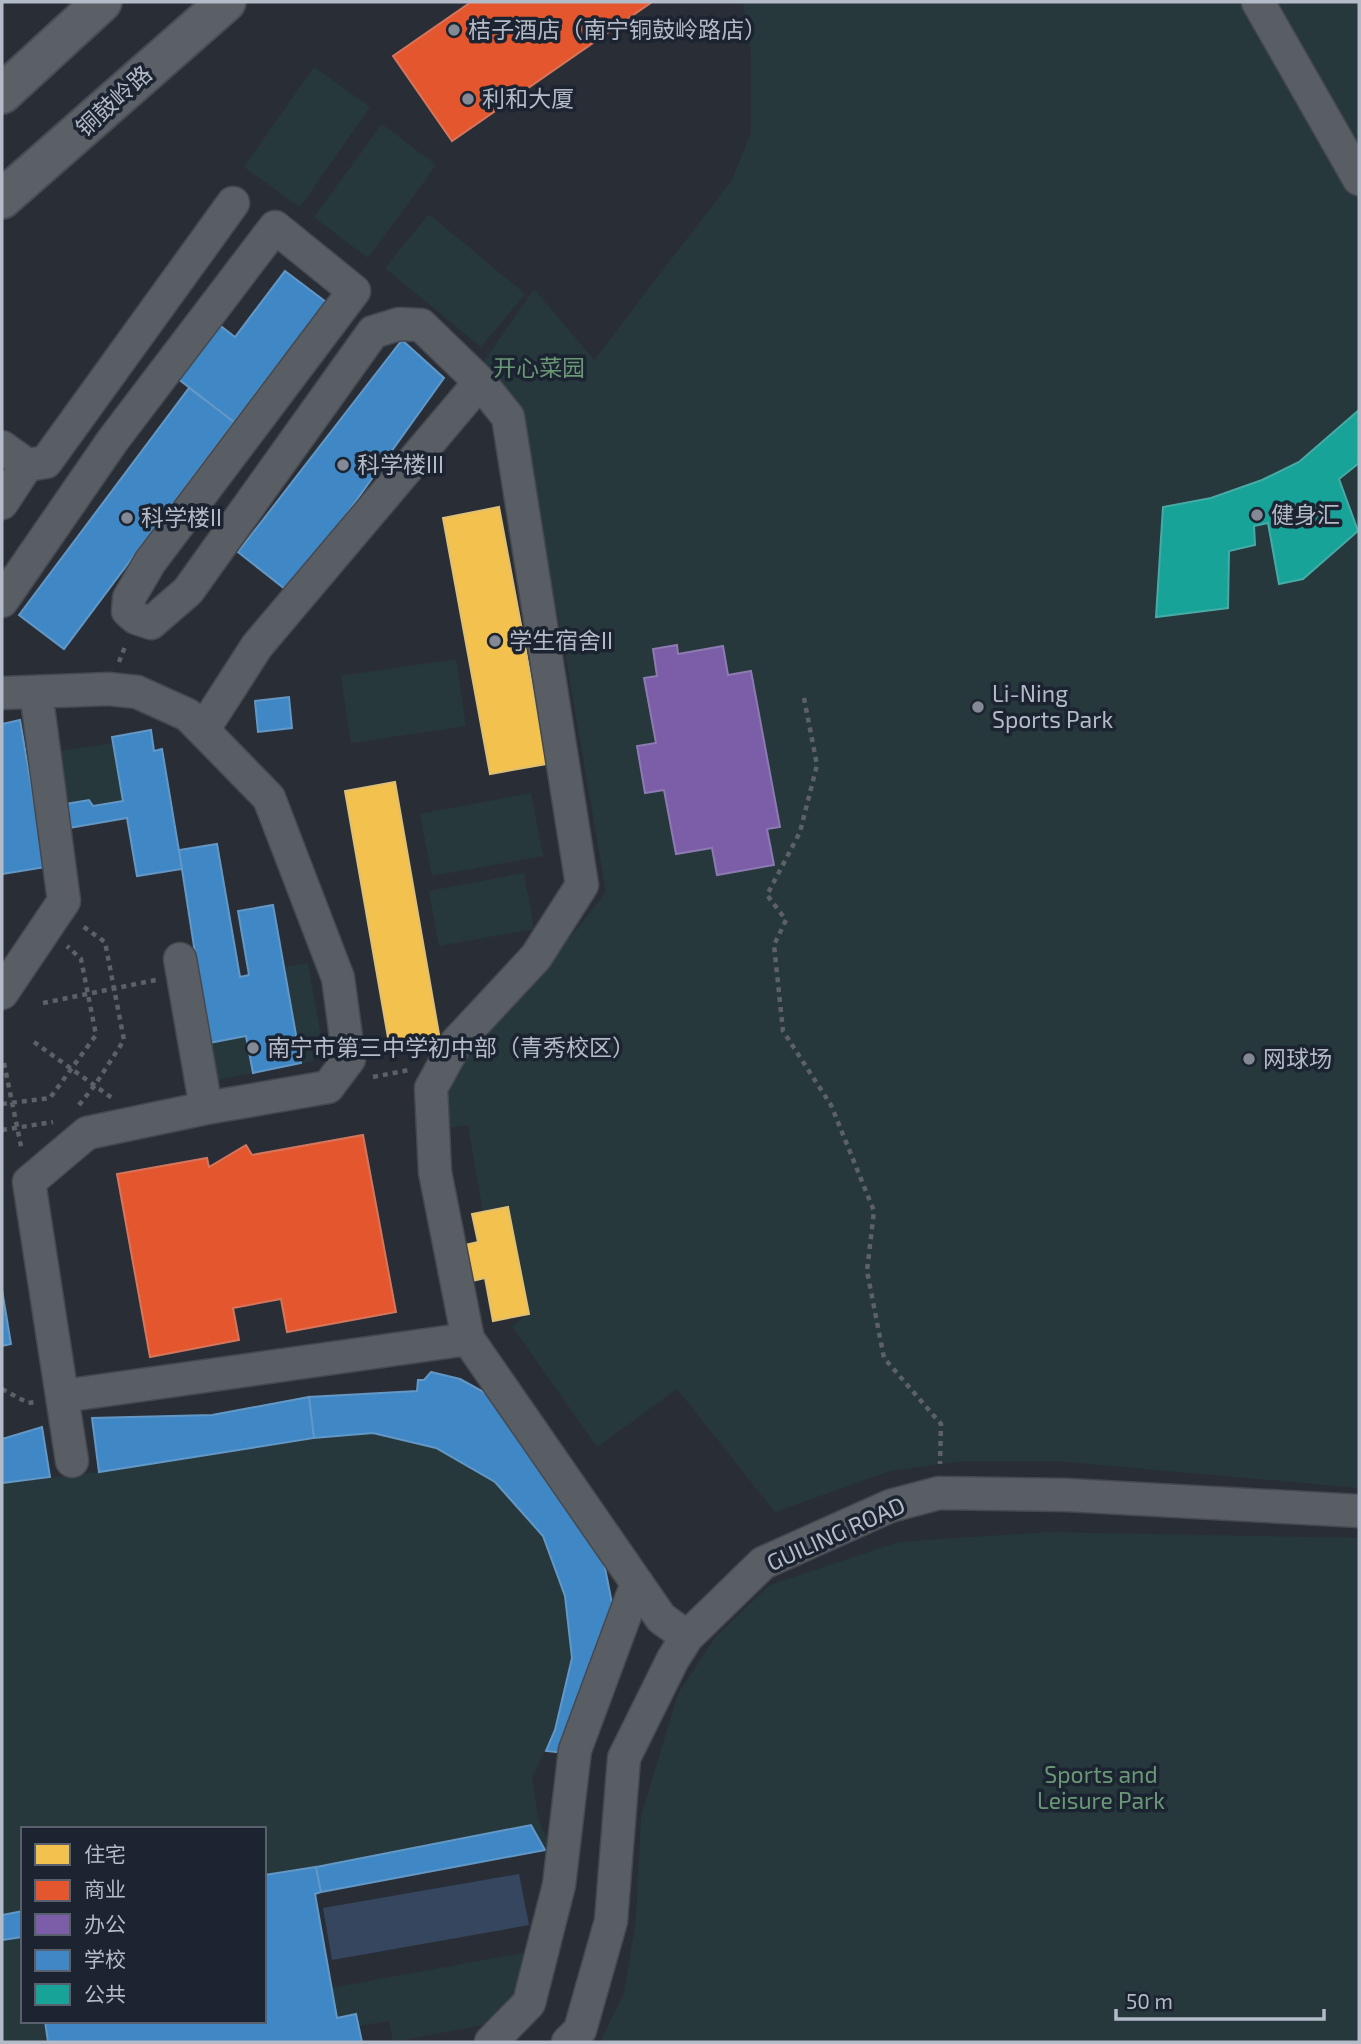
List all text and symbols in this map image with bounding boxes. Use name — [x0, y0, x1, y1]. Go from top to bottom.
place label: 桔子酒店（南宁铜鼓岭路店） — [468, 15, 767, 43]
marker: 桔子酒店（南宁铜鼓岭路店） — [446, 22, 462, 38]
street label: 铜鼓岭路 — [70, 59, 157, 141]
place label: 利和大厦 — [482, 84, 574, 112]
marker: 利和大厦 — [460, 91, 476, 107]
park label: 开心菜园 — [493, 353, 585, 381]
place label: 科学楼III — [357, 450, 444, 478]
marker: 科学楼III — [335, 457, 351, 473]
place label: 健身汇 — [1271, 500, 1340, 528]
place label: 科学楼II — [141, 503, 222, 531]
marker: 健身汇 — [1249, 507, 1265, 523]
marker: 科学楼II — [119, 510, 135, 526]
place label: 学生宿舍II — [509, 626, 613, 654]
marker: 学生宿舍II — [487, 633, 503, 649]
place label: Li-Ning Sports Park — [992, 679, 1113, 733]
marker: Li-Ning Sports Park — [970, 699, 986, 715]
place label: 南宁市第三中学初中部（青秀校区） — [267, 1033, 635, 1061]
marker: 南宁市第三中学初中部（青秀校区） — [245, 1040, 261, 1056]
place label: 网球场 — [1263, 1044, 1332, 1072]
marker: 网球场 — [1241, 1051, 1257, 1067]
street label: GUILING ROAD — [762, 1490, 909, 1576]
park label: Sports and Leisure Park — [1037, 1760, 1165, 1814]
legend — [21, 1827, 266, 2023]
text: 住宅 — [84, 1841, 126, 1866]
text: 商业 — [84, 1876, 126, 1901]
text: 办公 — [84, 1911, 126, 1936]
text: 学校 — [84, 1946, 126, 1971]
scale bar — [1116, 1978, 1324, 2022]
text: 公共 — [84, 1981, 126, 2006]
text: 50 m — [1126, 1988, 1173, 2013]

